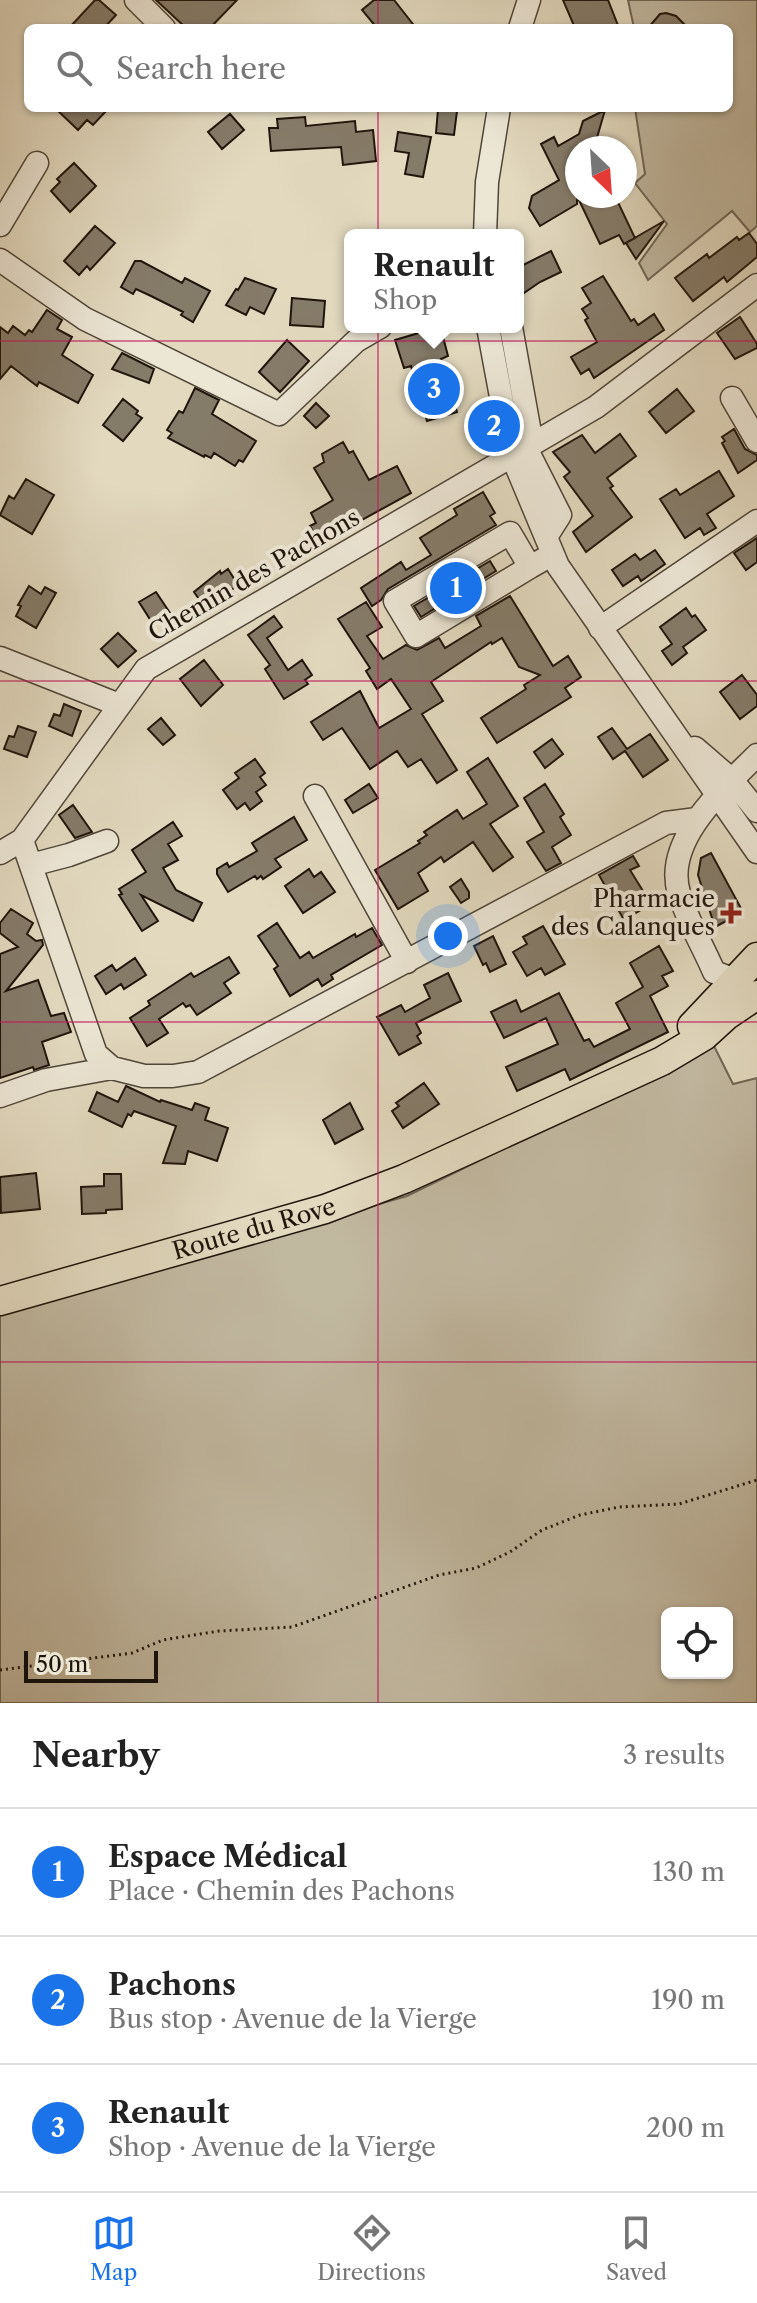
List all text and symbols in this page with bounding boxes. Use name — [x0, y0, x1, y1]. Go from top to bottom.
search box — [24, 24, 733, 112]
icon: search — [52, 46, 96, 90]
text: Search here — [116, 50, 286, 87]
north arrow — [565, 136, 637, 208]
popup — [344, 229, 524, 333]
text: Renault — [373, 247, 495, 284]
text: Shop — [373, 284, 437, 316]
pin: 3 — [408, 359, 460, 419]
pin: 2 — [468, 396, 520, 456]
street label: Chemin des Pachons — [143, 502, 364, 647]
pin: 1 — [430, 558, 482, 618]
place label: Pharmacie des Calanques — [551, 884, 715, 941]
marker: Pharmacie des Calanques — [722, 904, 740, 922]
your location — [428, 916, 468, 956]
street label: Route du Rove — [169, 1191, 340, 1265]
map controls — [661, 1607, 733, 1679]
button: locate — [661, 1607, 733, 1679]
scale bar — [24, 1647, 158, 1683]
text: 50 m — [36, 1651, 88, 1678]
text: Nearby — [32, 1734, 160, 1776]
text: 3 results — [623, 1739, 725, 1771]
text: Espace Médical — [108, 1838, 347, 1875]
text: 1 — [52, 1856, 64, 1888]
text: 130 m — [652, 1856, 725, 1888]
text: Place · Chemin des Pachons — [108, 1875, 455, 1907]
text: Pachons — [108, 1966, 236, 2003]
text: 2 — [50, 1984, 66, 2016]
text: 190 m — [651, 1984, 725, 2016]
text: Bus stop · Avenue de la Vierge — [108, 2003, 477, 2035]
text: Renault — [108, 2094, 229, 2131]
text: 3 — [51, 2112, 65, 2144]
text: 200 m — [646, 2112, 725, 2144]
text: Shop · Avenue de la Vierge — [108, 2131, 436, 2163]
tab: Map — [90, 2211, 137, 2286]
tab: Directions — [317, 2211, 426, 2286]
tab: Saved — [606, 2211, 667, 2286]

